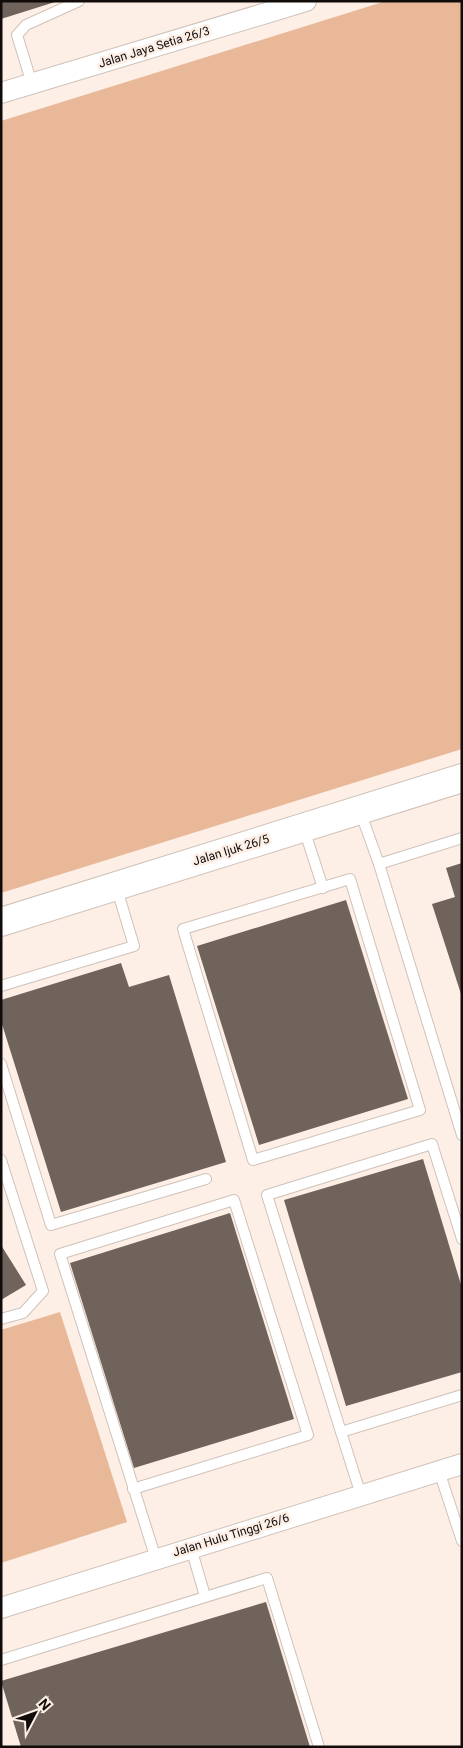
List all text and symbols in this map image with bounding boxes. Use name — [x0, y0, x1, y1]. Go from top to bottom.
street label: Jalan Jaya Setia 26/3 — [97, 23, 211, 71]
street label: Jalan Ijuk 26/5 — [191, 832, 271, 868]
street label: Jalan Hulu Tinggi 26/6 — [171, 1511, 291, 1559]
north arrow — [10, 1688, 60, 1738]
text: N — [36, 1695, 54, 1713]

